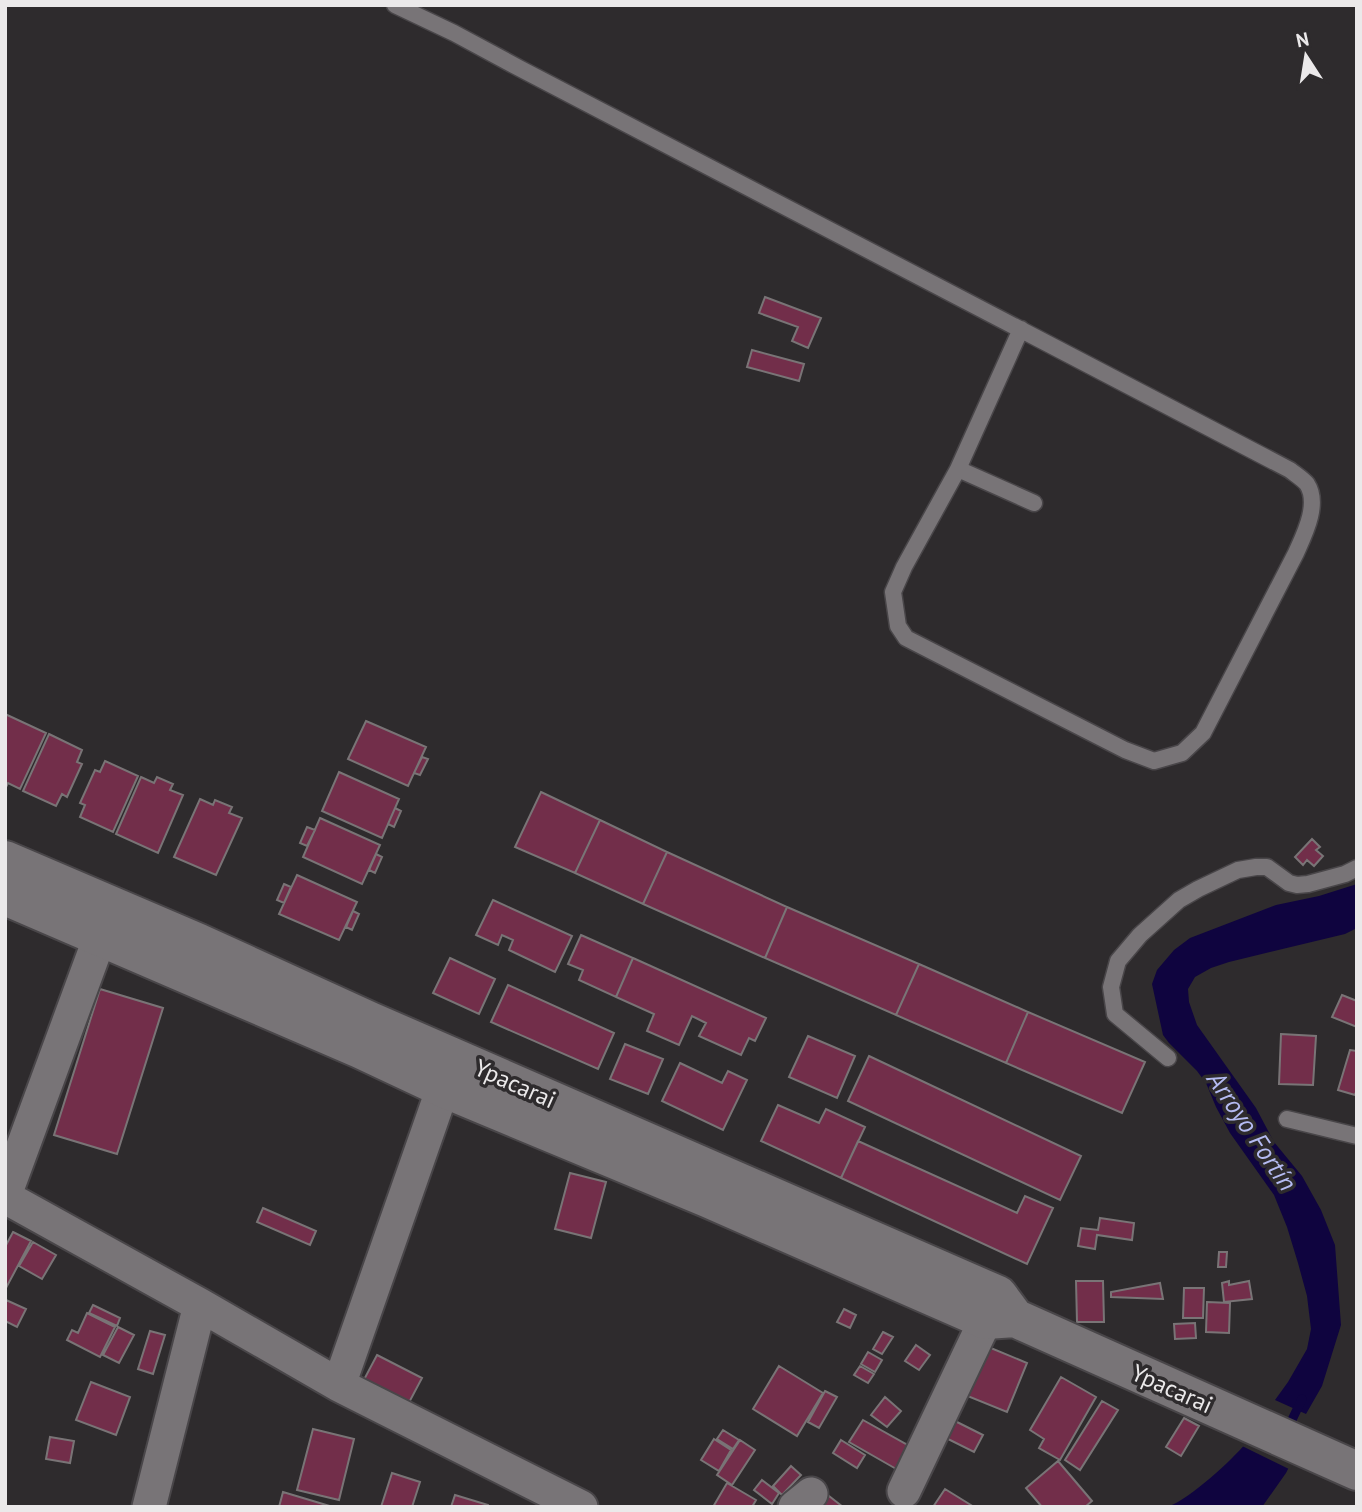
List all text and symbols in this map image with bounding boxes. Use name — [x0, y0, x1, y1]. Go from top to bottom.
north arrow — [1271, 21, 1341, 91]
text: N — [1294, 26, 1311, 52]
street label: Ypacarai — [470, 1052, 561, 1115]
water label: Arroyo Fortín — [1200, 1064, 1305, 1197]
street label: Ypacarai — [1127, 1357, 1218, 1420]

